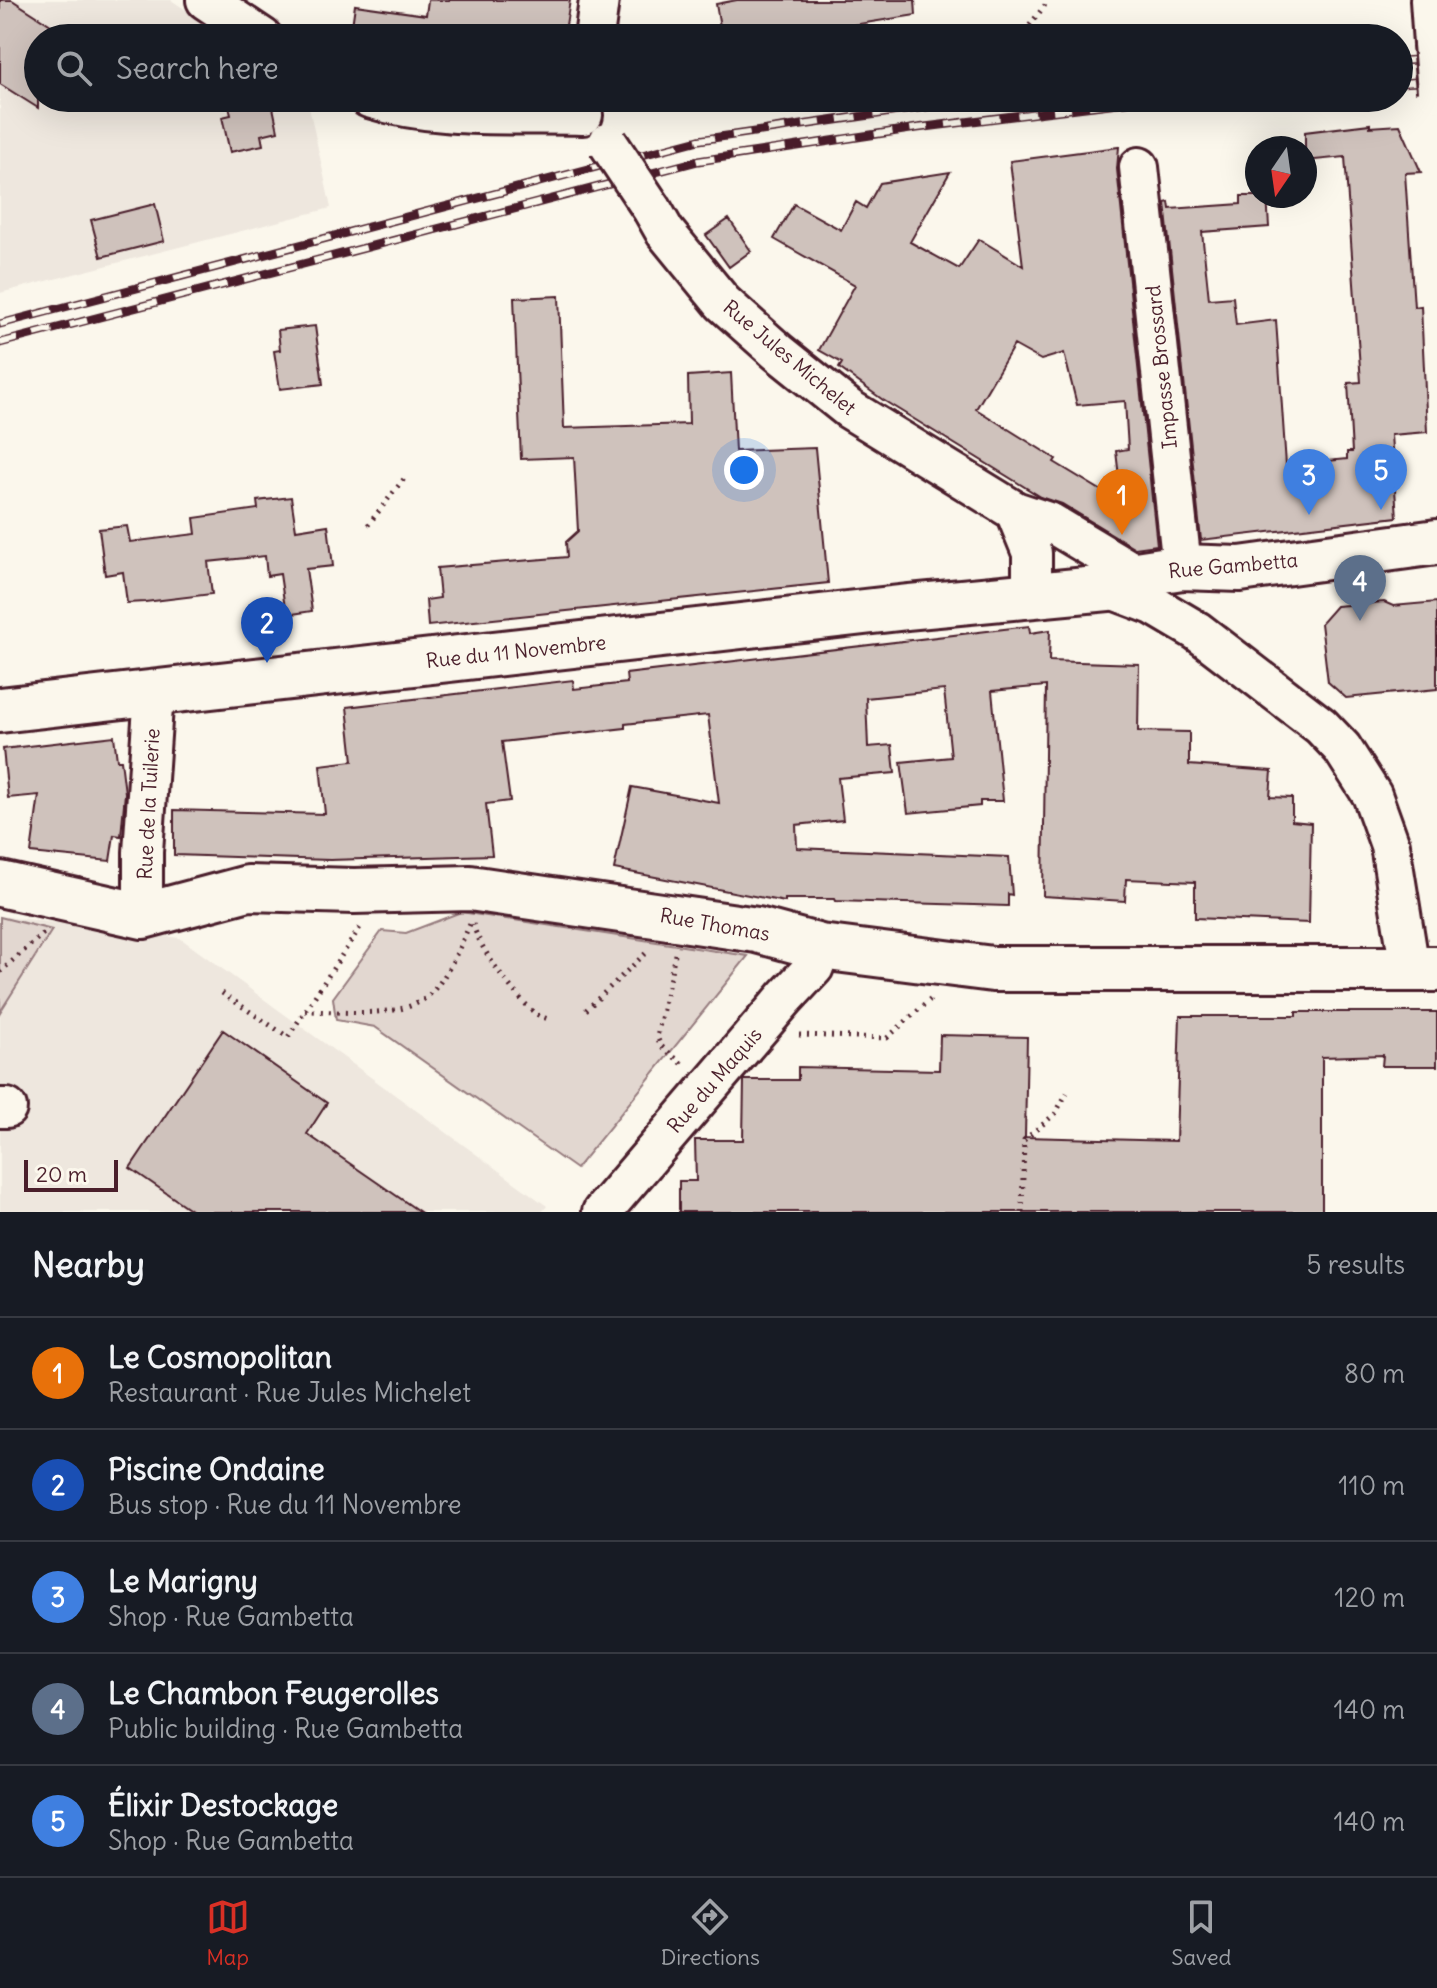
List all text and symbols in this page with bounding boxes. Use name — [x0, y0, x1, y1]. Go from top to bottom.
search box — [24, 24, 1413, 112]
icon: search — [52, 46, 96, 90]
text: Search here — [116, 49, 279, 87]
north arrow — [1245, 136, 1317, 208]
street label: Impasse Brossard — [1140, 284, 1182, 450]
street label: Rue Jules Michelet — [718, 294, 862, 420]
pin: 5 — [1355, 444, 1407, 510]
pin: 3 — [1283, 449, 1335, 515]
your location — [724, 450, 764, 490]
pin: 1 — [1096, 469, 1148, 535]
street label: Rue Gambetta — [1167, 547, 1299, 583]
pin: 4 — [1334, 555, 1386, 621]
pin: 2 — [241, 597, 293, 663]
street label: Rue du 11 Novembre — [425, 629, 607, 673]
street label: Rue de la Tuilerie — [132, 728, 164, 880]
street label: Rue Thomas — [658, 902, 772, 946]
street label: Rue du Maquis — [661, 1022, 767, 1138]
scale bar — [24, 1156, 118, 1192]
text: 20 m — [36, 1160, 87, 1188]
text: Nearby — [32, 1243, 145, 1286]
text: 5 results — [1307, 1248, 1405, 1281]
text: Le Cosmopolitan — [108, 1338, 332, 1376]
text: 1 — [53, 1357, 63, 1390]
text: 80 m — [1344, 1357, 1405, 1390]
text: Restaurant · Rue Jules Michelet — [108, 1376, 471, 1409]
text: Piscine Ondaine — [108, 1450, 325, 1488]
text: 2 — [51, 1469, 65, 1502]
text: 110 m — [1338, 1469, 1405, 1502]
text: Bus stop · Rue du 11 Novembre — [108, 1488, 462, 1521]
text: Le Marigny — [108, 1562, 258, 1600]
text: 3 — [51, 1581, 65, 1614]
text: 120 m — [1334, 1581, 1405, 1614]
text: Shop · Rue Gambetta — [108, 1600, 354, 1633]
text: Le Chambon Feugerolles — [108, 1674, 439, 1712]
text: 4 — [50, 1693, 66, 1726]
text: 140 m — [1334, 1693, 1405, 1726]
text: Public building · Rue Gambetta — [108, 1712, 463, 1745]
text: Élixir Destockage — [108, 1786, 338, 1824]
text: 5 — [51, 1805, 65, 1838]
text: 140 m — [1334, 1805, 1405, 1838]
text: Shop · Rue Gambetta — [108, 1824, 354, 1857]
tab: Map — [206, 1895, 250, 1971]
tab: Directions — [661, 1895, 760, 1971]
tab: Saved — [1171, 1895, 1231, 1971]

